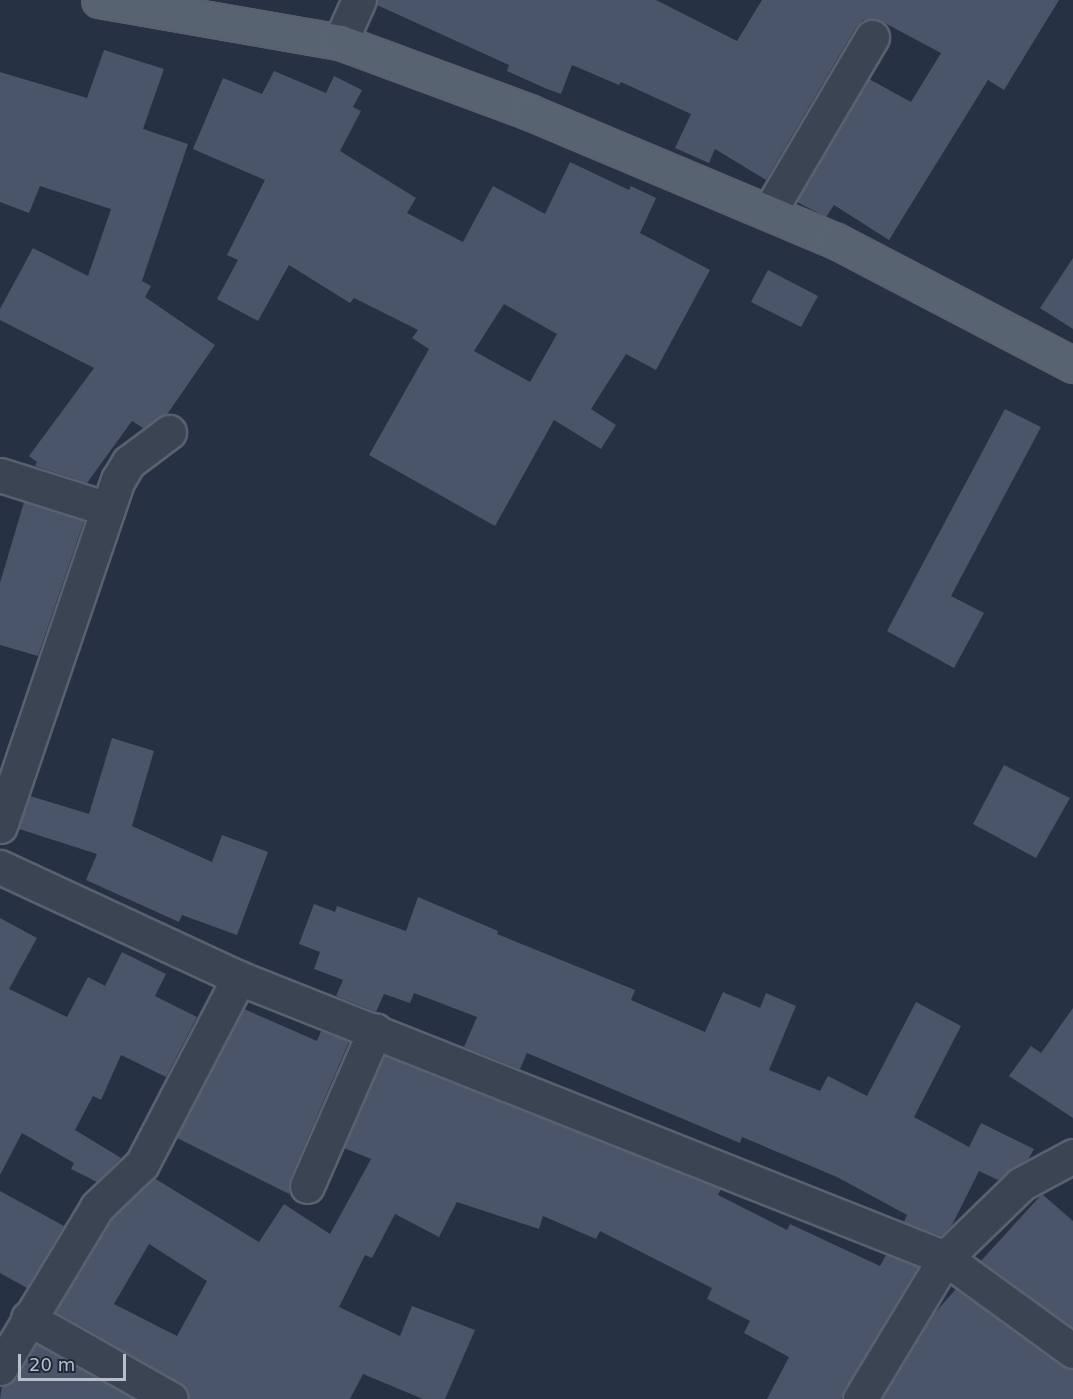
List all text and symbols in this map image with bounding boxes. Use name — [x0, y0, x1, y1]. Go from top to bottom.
scale bar — [21, 1342, 129, 1380]
text: 20 m — [29, 1354, 75, 1375]

